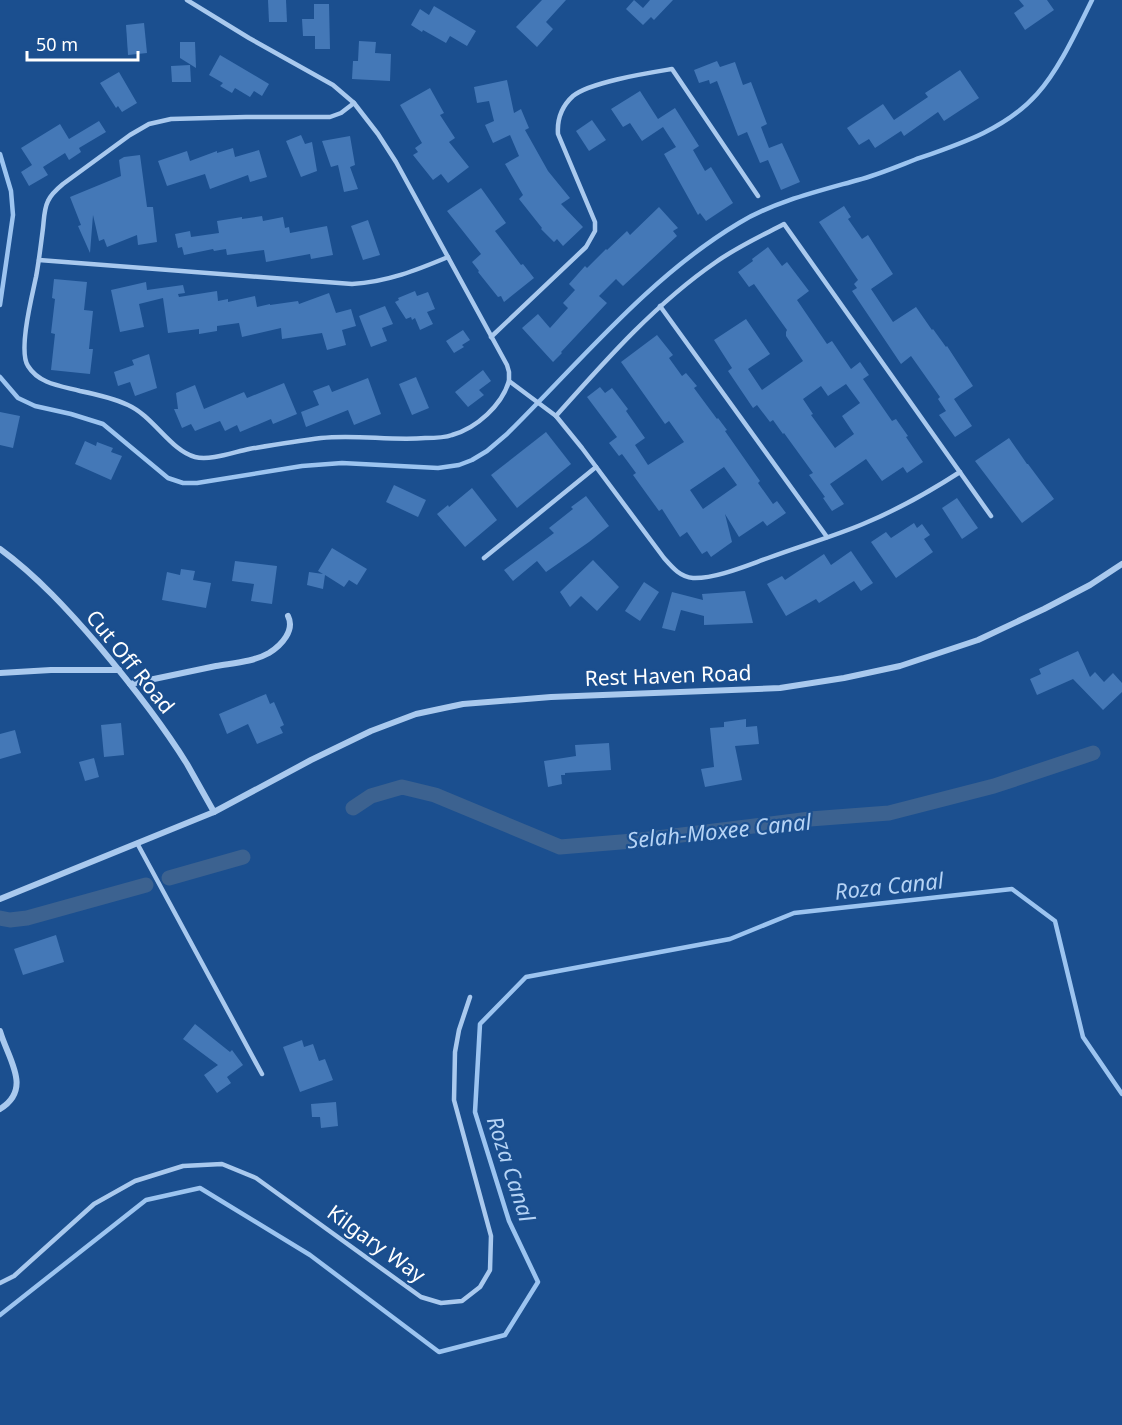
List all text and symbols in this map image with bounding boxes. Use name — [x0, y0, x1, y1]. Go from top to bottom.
scale bar — [27, 24, 138, 62]
text: 50 m — [36, 32, 78, 56]
street label: Cut Off Road — [80, 604, 181, 719]
street label: Rest Haven Road — [584, 658, 752, 692]
water label: Selah-Moxee Canal — [625, 805, 814, 855]
water label: Roza Canal — [833, 864, 946, 906]
water label: Roza Canal — [481, 1112, 543, 1226]
street label: Kilgary Way — [322, 1198, 432, 1288]

